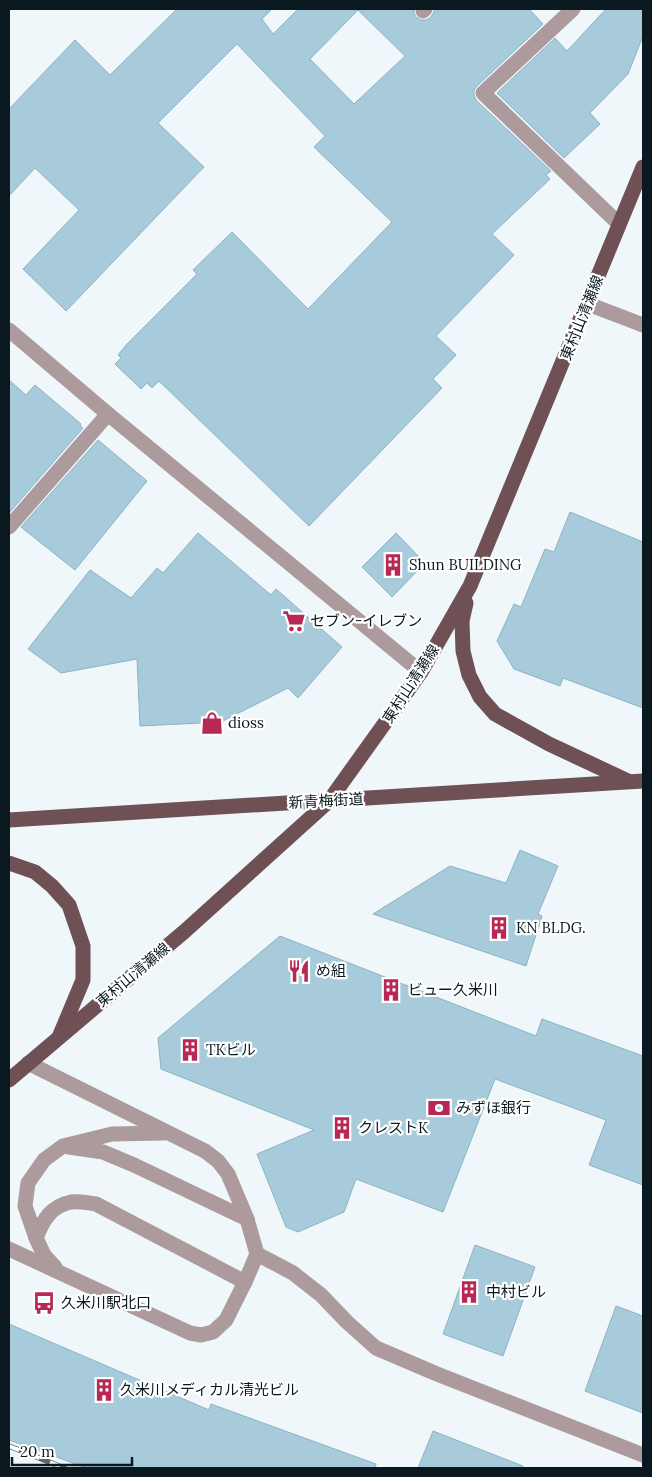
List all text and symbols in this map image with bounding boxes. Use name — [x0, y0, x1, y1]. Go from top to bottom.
street label: 東村山清瀬線 — [556, 273, 607, 363]
building icon: Shun BUILDING — [380, 552, 406, 578]
place label: Shun BUILDING — [409, 555, 522, 574]
supermarket icon: セブン-イレブン — [281, 608, 307, 634]
place label: セブン-イレブン — [310, 611, 422, 630]
street label: 東村山清瀬線 — [378, 641, 443, 727]
shop icon: dioss — [199, 710, 225, 736]
place label: dioss — [228, 713, 264, 732]
street label: 新青梅街道 — [288, 789, 364, 812]
building icon: KN BLDG. — [486, 915, 512, 941]
place label: KN BLDG. — [516, 918, 586, 937]
street label: 東村山清瀬線 — [92, 938, 173, 1011]
restaurant icon: め組 — [286, 958, 312, 984]
place label: め組 — [316, 961, 346, 980]
building icon: ビュー久米川 — [378, 977, 404, 1003]
place label: ビュー久米川 — [408, 980, 498, 999]
building icon: TKビル — [177, 1037, 203, 1063]
place label: TKビル — [206, 1040, 256, 1059]
bank icon: みずほ銀行 — [426, 1095, 452, 1121]
place label: みずほ銀行 — [456, 1098, 531, 1117]
building icon: クレストK — [329, 1115, 355, 1141]
place label: クレストK — [358, 1118, 429, 1137]
building icon: 中村ビル — [456, 1279, 482, 1305]
place label: 中村ビル — [486, 1282, 546, 1301]
bus stop icon: 久米川駅北口 — [31, 1290, 57, 1316]
place label: 久米川駅北口 — [61, 1293, 151, 1312]
building icon: 久米川メディカル清光ビル — [91, 1377, 117, 1403]
place label: 久米川メディカル清光ビル — [120, 1380, 299, 1399]
scale bar — [12, 1434, 132, 1466]
text: 20 m — [20, 1442, 55, 1461]

